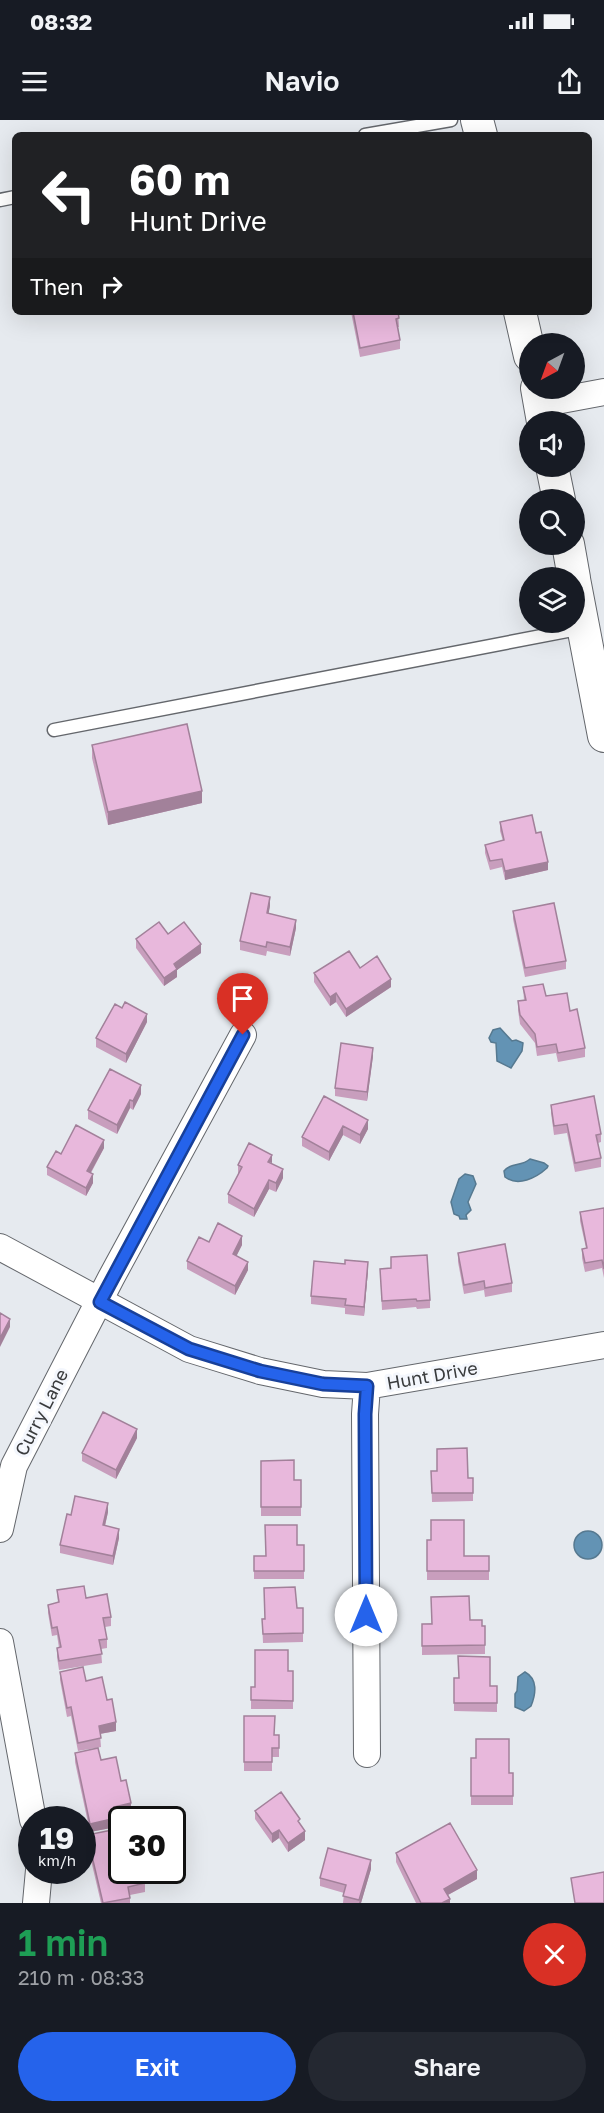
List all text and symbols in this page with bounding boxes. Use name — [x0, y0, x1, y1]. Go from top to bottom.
text: 08:32 — [30, 8, 92, 35]
icon: menu — [18, 65, 51, 98]
text: Navio — [265, 65, 339, 97]
icon: share — [553, 65, 586, 98]
text: 60 m — [129, 154, 230, 204]
icon: left — [30, 156, 108, 234]
text: Hunt Drive — [129, 205, 267, 237]
icon: right — [95, 270, 128, 303]
text: Then — [30, 273, 83, 300]
north arrow — [519, 333, 585, 399]
map controls — [519, 333, 585, 633]
button: sound — [519, 411, 585, 477]
button: search — [519, 489, 585, 555]
button: layers — [519, 567, 585, 633]
pin — [217, 973, 268, 1035]
icon: arrive — [226, 982, 259, 1015]
street label: Hunt Drive — [385, 1356, 479, 1394]
street label: Curry Lane — [10, 1365, 72, 1459]
position arrow — [334, 1583, 398, 1647]
speed limit sign: 30 — [108, 1806, 186, 1884]
text: 19 — [40, 1820, 74, 1856]
text: km/h — [38, 1851, 76, 1869]
text: 1 min — [18, 1921, 108, 1964]
button: close — [523, 1923, 586, 1986]
text: 210 m · 08:33 — [18, 1965, 144, 1989]
button: Exit — [18, 2032, 296, 2101]
button: Share — [308, 2032, 586, 2101]

